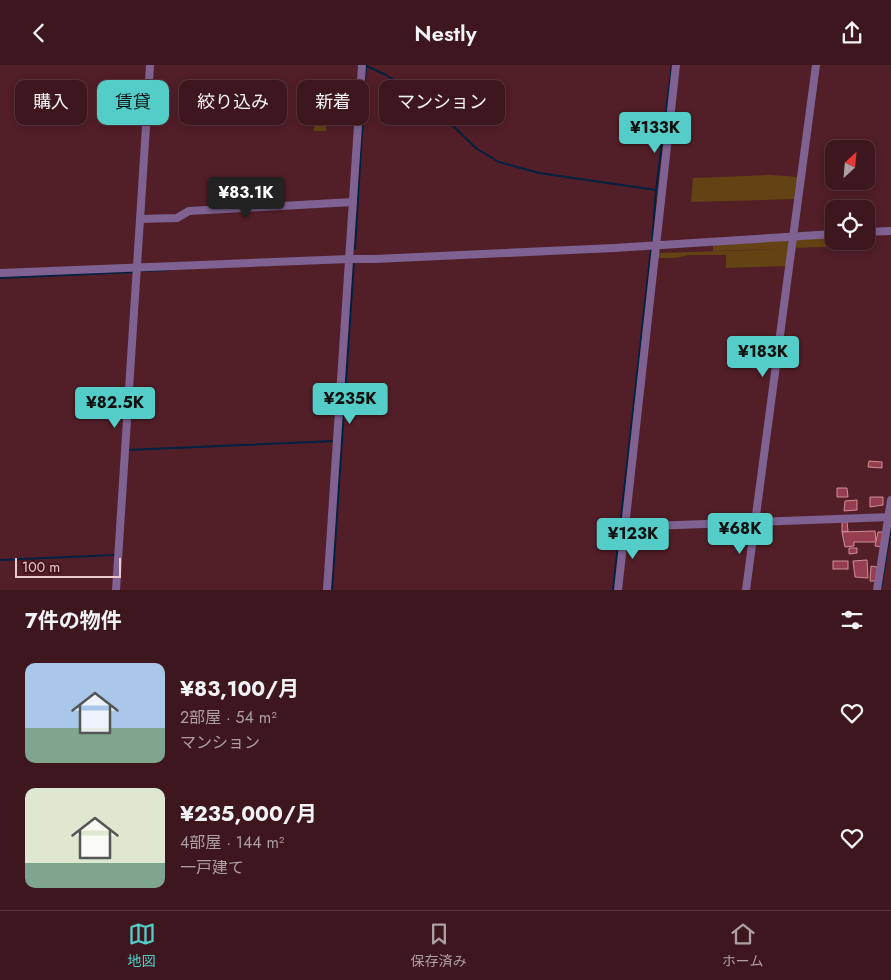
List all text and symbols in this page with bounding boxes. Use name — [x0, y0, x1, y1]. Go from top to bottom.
text: Nestly — [414, 17, 477, 49]
icon: back — [25, 19, 53, 47]
icon: share — [838, 19, 866, 47]
chip: 購入 — [15, 80, 87, 125]
chip: 賃貸 — [97, 80, 169, 125]
chip: 絞り込み — [179, 80, 287, 125]
chip: 新着 — [297, 80, 369, 125]
chip: マンション — [379, 80, 505, 125]
pin: ¥133K — [620, 111, 690, 154]
text: ¥133K — [630, 116, 680, 139]
north arrow — [825, 140, 875, 190]
map controls — [825, 140, 875, 250]
pin: ¥83.1K — [205, 177, 287, 219]
text: ¥83.1K — [219, 181, 273, 204]
button: locate — [825, 200, 875, 250]
pin: ¥183K — [728, 335, 798, 378]
text: ¥183K — [738, 340, 788, 363]
pin: ¥235K — [315, 383, 385, 425]
pin: ¥82.5K — [74, 387, 156, 429]
text: ¥235K — [324, 387, 376, 410]
text: ¥82.5K — [86, 391, 144, 414]
pin: ¥68K — [710, 513, 770, 555]
pin: ¥123K — [598, 517, 668, 560]
text: ¥68K — [719, 517, 761, 540]
text: ¥123K — [608, 522, 658, 545]
scale bar — [15, 555, 121, 578]
text: 100 m — [22, 557, 60, 577]
text: 7件の物件 — [25, 606, 122, 636]
icon: filters — [838, 606, 866, 634]
text: ¥83,100/月 — [180, 674, 299, 704]
icon: home — [65, 683, 125, 743]
icon: heart — [838, 699, 866, 727]
text: 2部屋 · 54 m² — [180, 706, 277, 729]
text: マンション — [180, 731, 260, 754]
text: ¥235,000/月 — [180, 799, 317, 829]
icon: home — [65, 808, 125, 868]
icon: heart — [838, 824, 866, 852]
text: 4部屋 · 144 m² — [180, 831, 284, 854]
text: 一戸建て — [180, 856, 244, 879]
tab: 地図 — [128, 920, 156, 971]
tab: 保存済み — [411, 920, 467, 971]
tab: ホーム — [722, 920, 763, 971]

